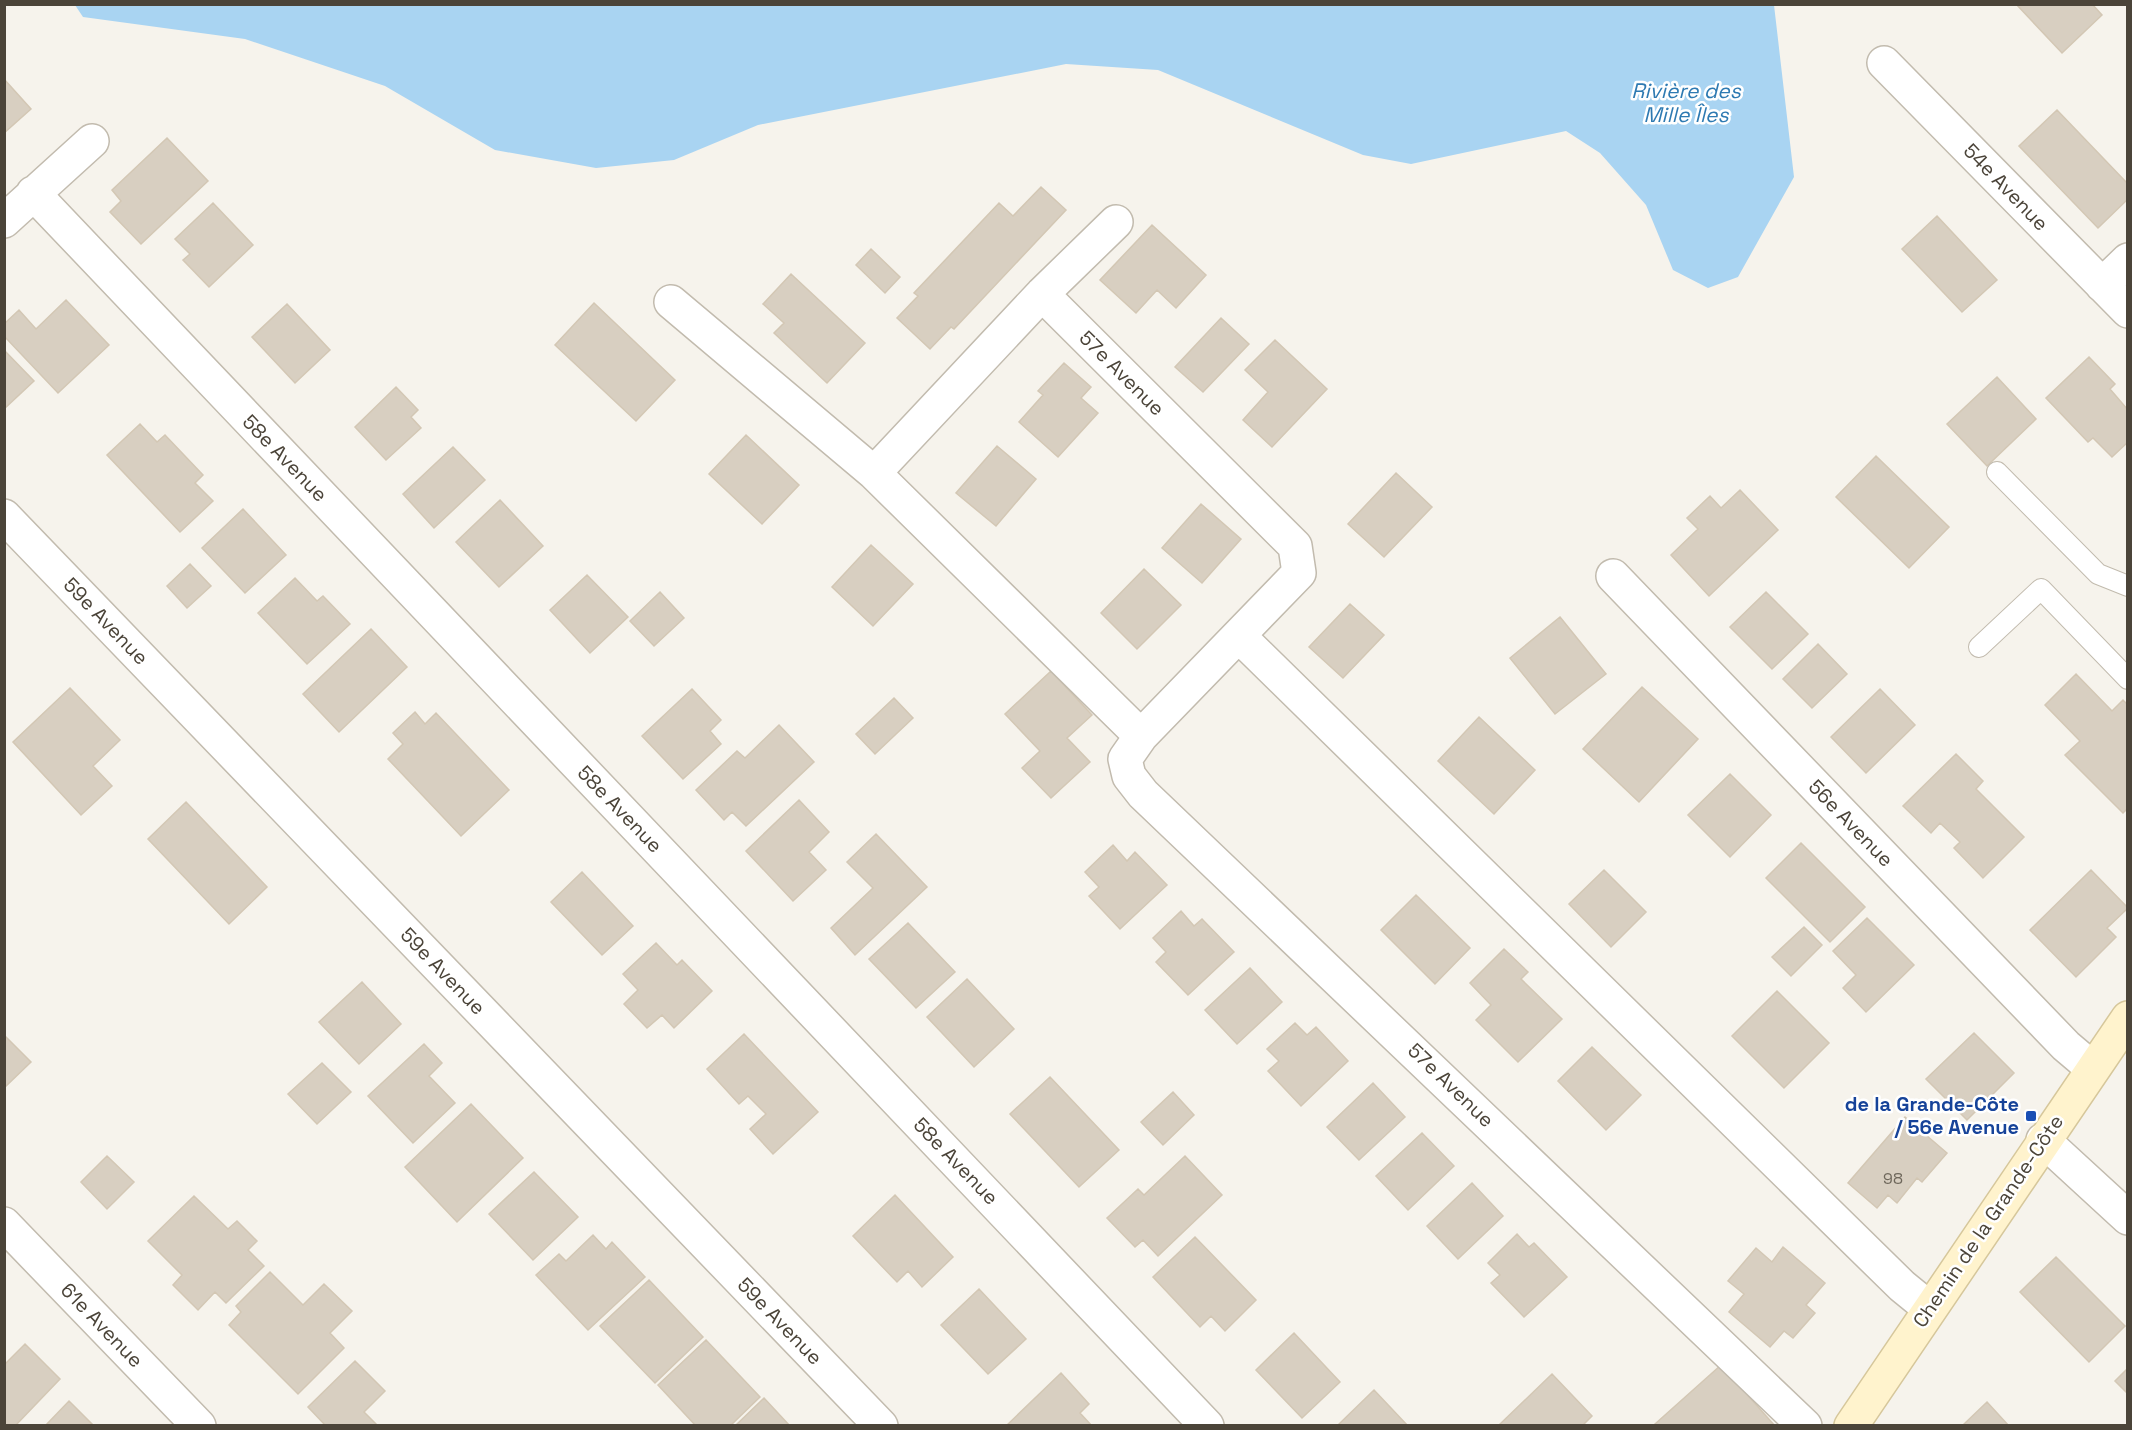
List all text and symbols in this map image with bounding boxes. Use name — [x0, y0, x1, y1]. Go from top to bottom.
water label: Rivière des Mille Îles — [1631, 77, 1742, 128]
street label: 54e Avenue — [1958, 138, 2054, 236]
street label: 57e Avenue — [1074, 325, 1170, 421]
street label: 58e Avenue — [237, 409, 333, 507]
street label: 59e Avenue — [58, 572, 154, 670]
street label: 58e Avenue — [572, 760, 668, 858]
street label: 56e Avenue — [1803, 774, 1899, 872]
street label: 59e Avenue — [395, 922, 491, 1020]
street label: 57e Avenue — [1402, 1037, 1500, 1133]
place label: de la Grande-Côte / 56e Avenue — [1845, 1091, 2019, 1140]
marker: de la Grande-Côte / 56e Avenue — [2024, 1109, 2038, 1123]
street label: Chemin de la Grande-Côte — [1907, 1110, 2069, 1332]
street label: 58e Avenue — [908, 1112, 1004, 1210]
house number: 98 — [1883, 1168, 1903, 1189]
street label: 59e Avenue — [732, 1272, 828, 1370]
street label: 61e Avenue — [55, 1277, 149, 1373]

